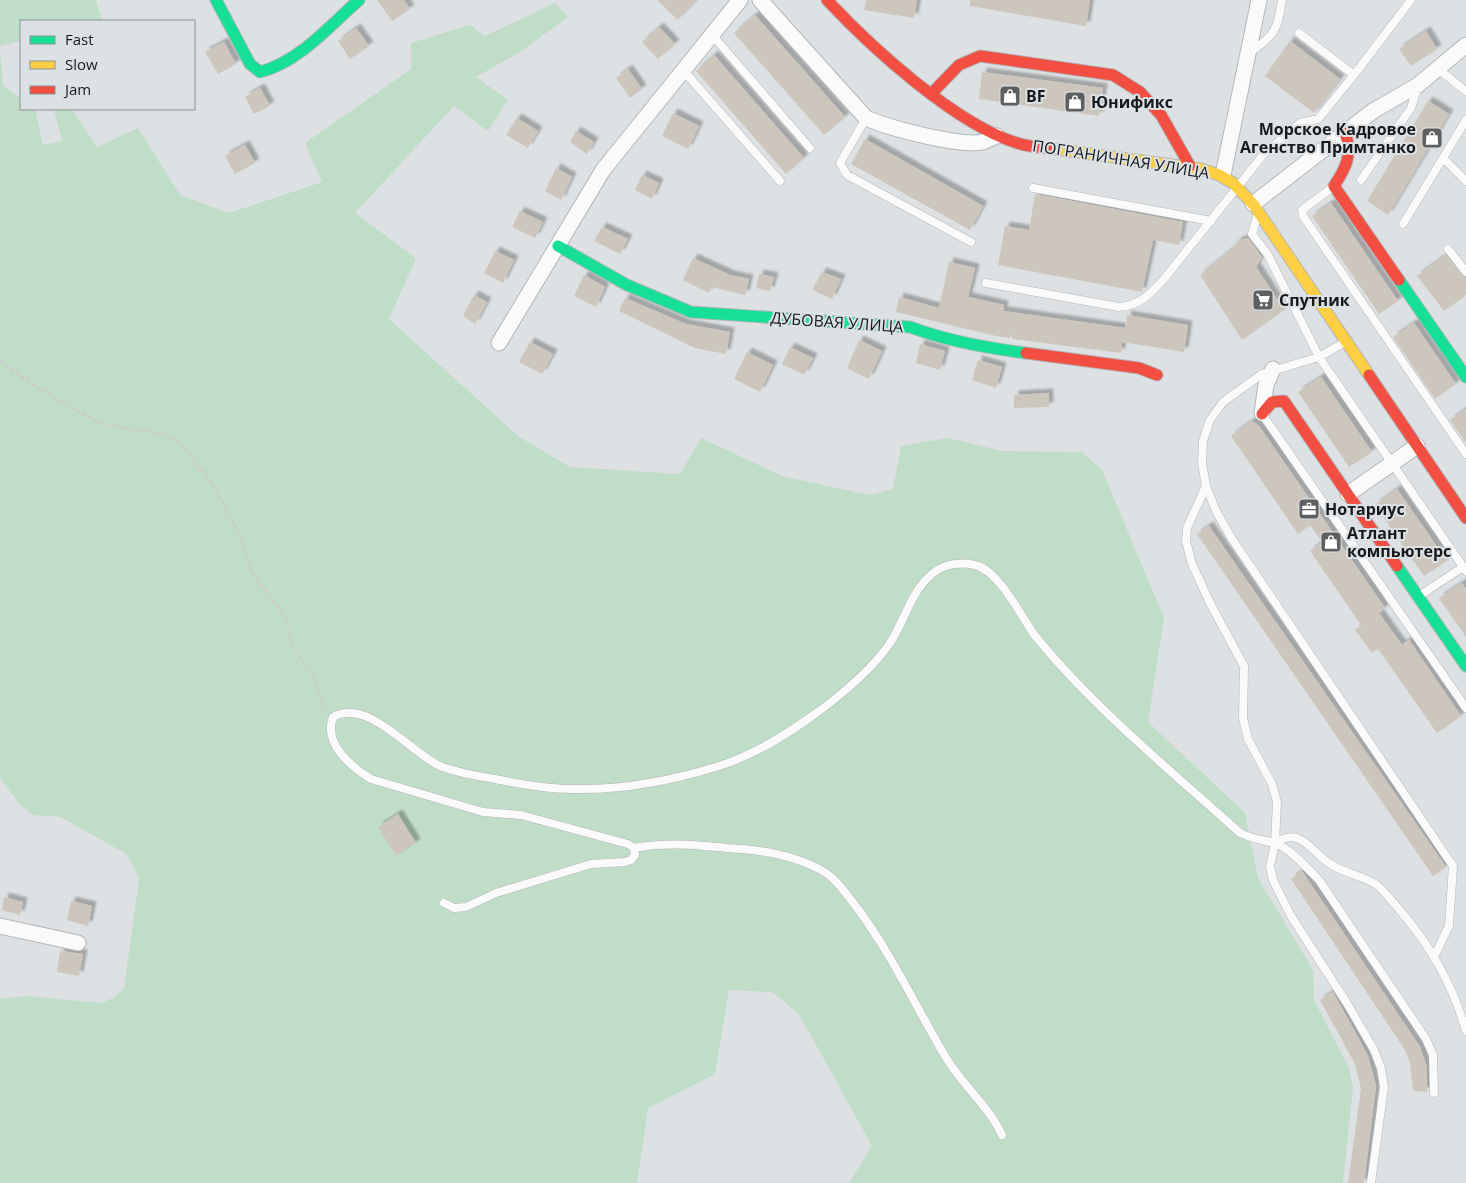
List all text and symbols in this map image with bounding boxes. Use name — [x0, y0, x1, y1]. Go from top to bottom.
legend — [20, 20, 195, 110]
text: Fast — [65, 29, 94, 49]
text: Slow — [65, 54, 98, 74]
text: Jam — [63, 79, 91, 99]
shop icon: BF — [998, 84, 1022, 108]
place label: BF — [1026, 85, 1046, 107]
shop icon: Юнификс — [1063, 90, 1087, 114]
place label: Юнификс — [1091, 91, 1173, 113]
place label: Морское Кадровое Агенство Примтанко — [1240, 118, 1416, 158]
shop icon: Морское Кадровое Агенство Примтанко — [1420, 126, 1444, 150]
street label: ПОГРАНИЧНАЯ УЛИЦА — [1031, 134, 1212, 184]
supermarket icon: Спутник — [1251, 288, 1275, 312]
place label: Спутник — [1279, 289, 1350, 311]
street label: ДУБОВАЯ УЛИЦА — [770, 306, 905, 338]
office icon: Нотариус — [1297, 497, 1321, 521]
place label: Нотариус — [1325, 498, 1405, 520]
place label: Атлант компьютерс — [1347, 522, 1451, 562]
shop icon: Атлант компьютерс — [1319, 530, 1343, 554]

